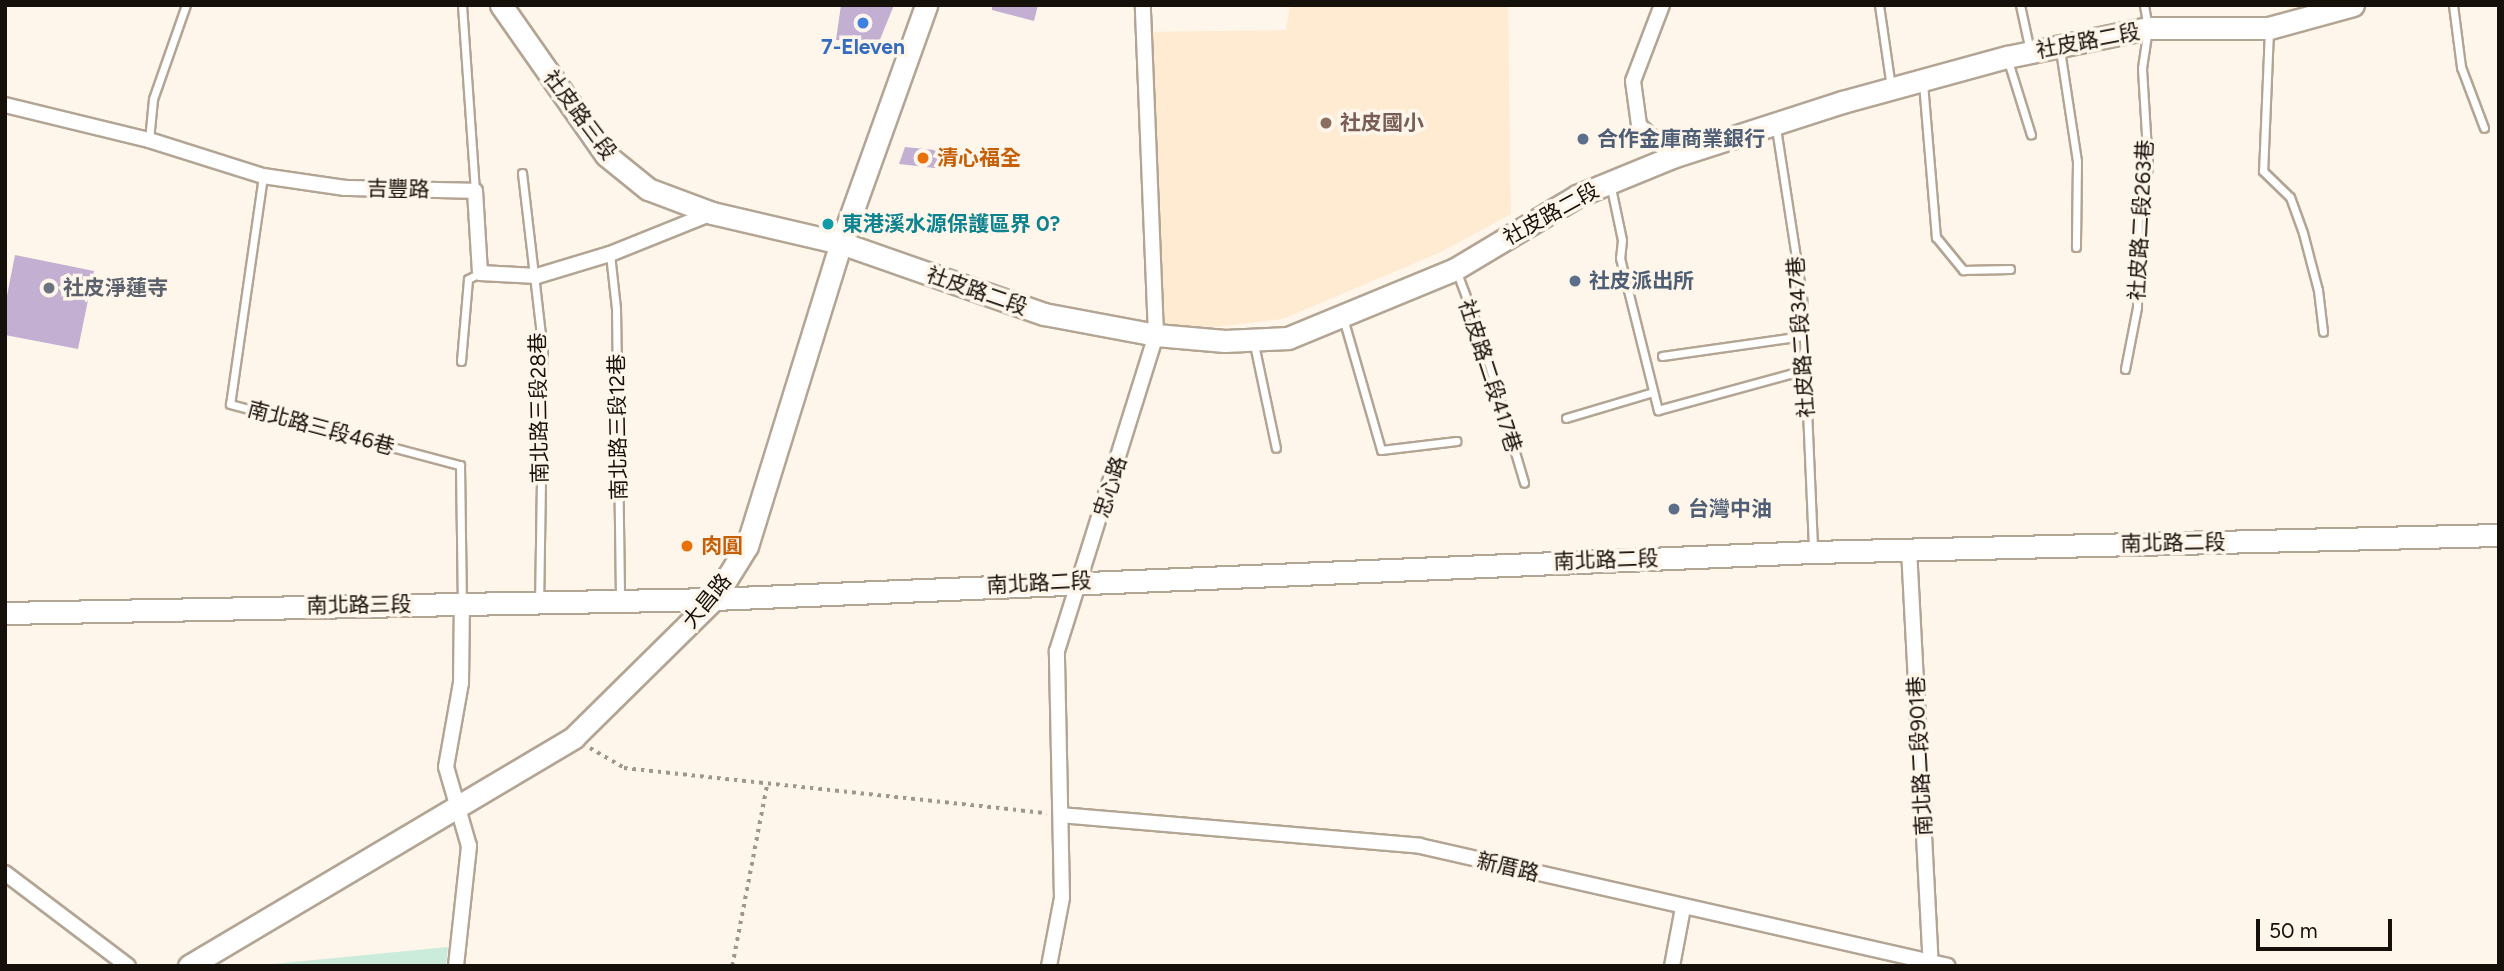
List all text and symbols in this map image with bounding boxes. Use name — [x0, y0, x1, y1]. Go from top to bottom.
marker: 7-Eleven — [855, 15, 871, 31]
street label: 社皮路二段 — [2034, 19, 2142, 63]
place label: 7-Eleven — [821, 34, 905, 60]
street label: 社皮路三段 — [538, 65, 622, 165]
place label: 社皮國小 — [1340, 110, 1424, 136]
marker: 社皮國小 — [1318, 115, 1334, 131]
place label: 合作金庫商業銀行 — [1597, 126, 1765, 152]
marker: 合作金庫商業銀行 — [1575, 131, 1591, 147]
street label: 社皮路二段263巷 — [2124, 139, 2158, 301]
place label: 清心福全 — [937, 145, 1021, 171]
marker: 清心福全 — [915, 150, 931, 166]
street label: 吉豐路 — [366, 176, 430, 202]
street label: 社皮路二段 — [1499, 178, 1603, 250]
place label: 東港溪水源保護區界 0? — [842, 211, 1060, 237]
marker: 東港溪水源保護區界 0? — [820, 216, 836, 232]
street label: 社皮路二段347巷 — [1783, 255, 1819, 419]
street label: 社皮路二段 — [923, 262, 1031, 320]
place label: 社皮派出所 — [1589, 268, 1694, 294]
marker: 社皮派出所 — [1567, 273, 1583, 289]
place label: 社皮淨蓮寺 — [63, 275, 168, 301]
marker: 社皮淨蓮寺 — [41, 280, 57, 296]
street label: 社皮路二段417巷 — [1453, 297, 1527, 455]
street label: 南北路三段28巷 — [525, 332, 553, 484]
street label: 南北路三段12巷 — [604, 354, 632, 500]
street label: 南北路三段46巷 — [245, 396, 397, 460]
street label: 忠心路 — [1088, 453, 1132, 521]
place label: 台灣中油 — [1688, 496, 1772, 522]
marker: 台灣中油 — [1666, 501, 1682, 517]
street label: 南北路二段 — [2120, 529, 2226, 557]
place label: 肉圓 — [701, 533, 743, 559]
marker: 肉圓 — [679, 538, 695, 554]
street label: 南北路二段 — [1553, 546, 1659, 574]
street label: 南北路二段 — [986, 568, 1092, 598]
street label: 大昌路 — [677, 569, 737, 633]
street label: 南北路三段 — [306, 591, 412, 619]
street label: 南北路二段901巷 — [1903, 675, 1937, 837]
street label: 新厝路 — [1474, 848, 1542, 886]
scale bar — [2259, 904, 2396, 948]
text: 50 m — [2269, 918, 2318, 943]

